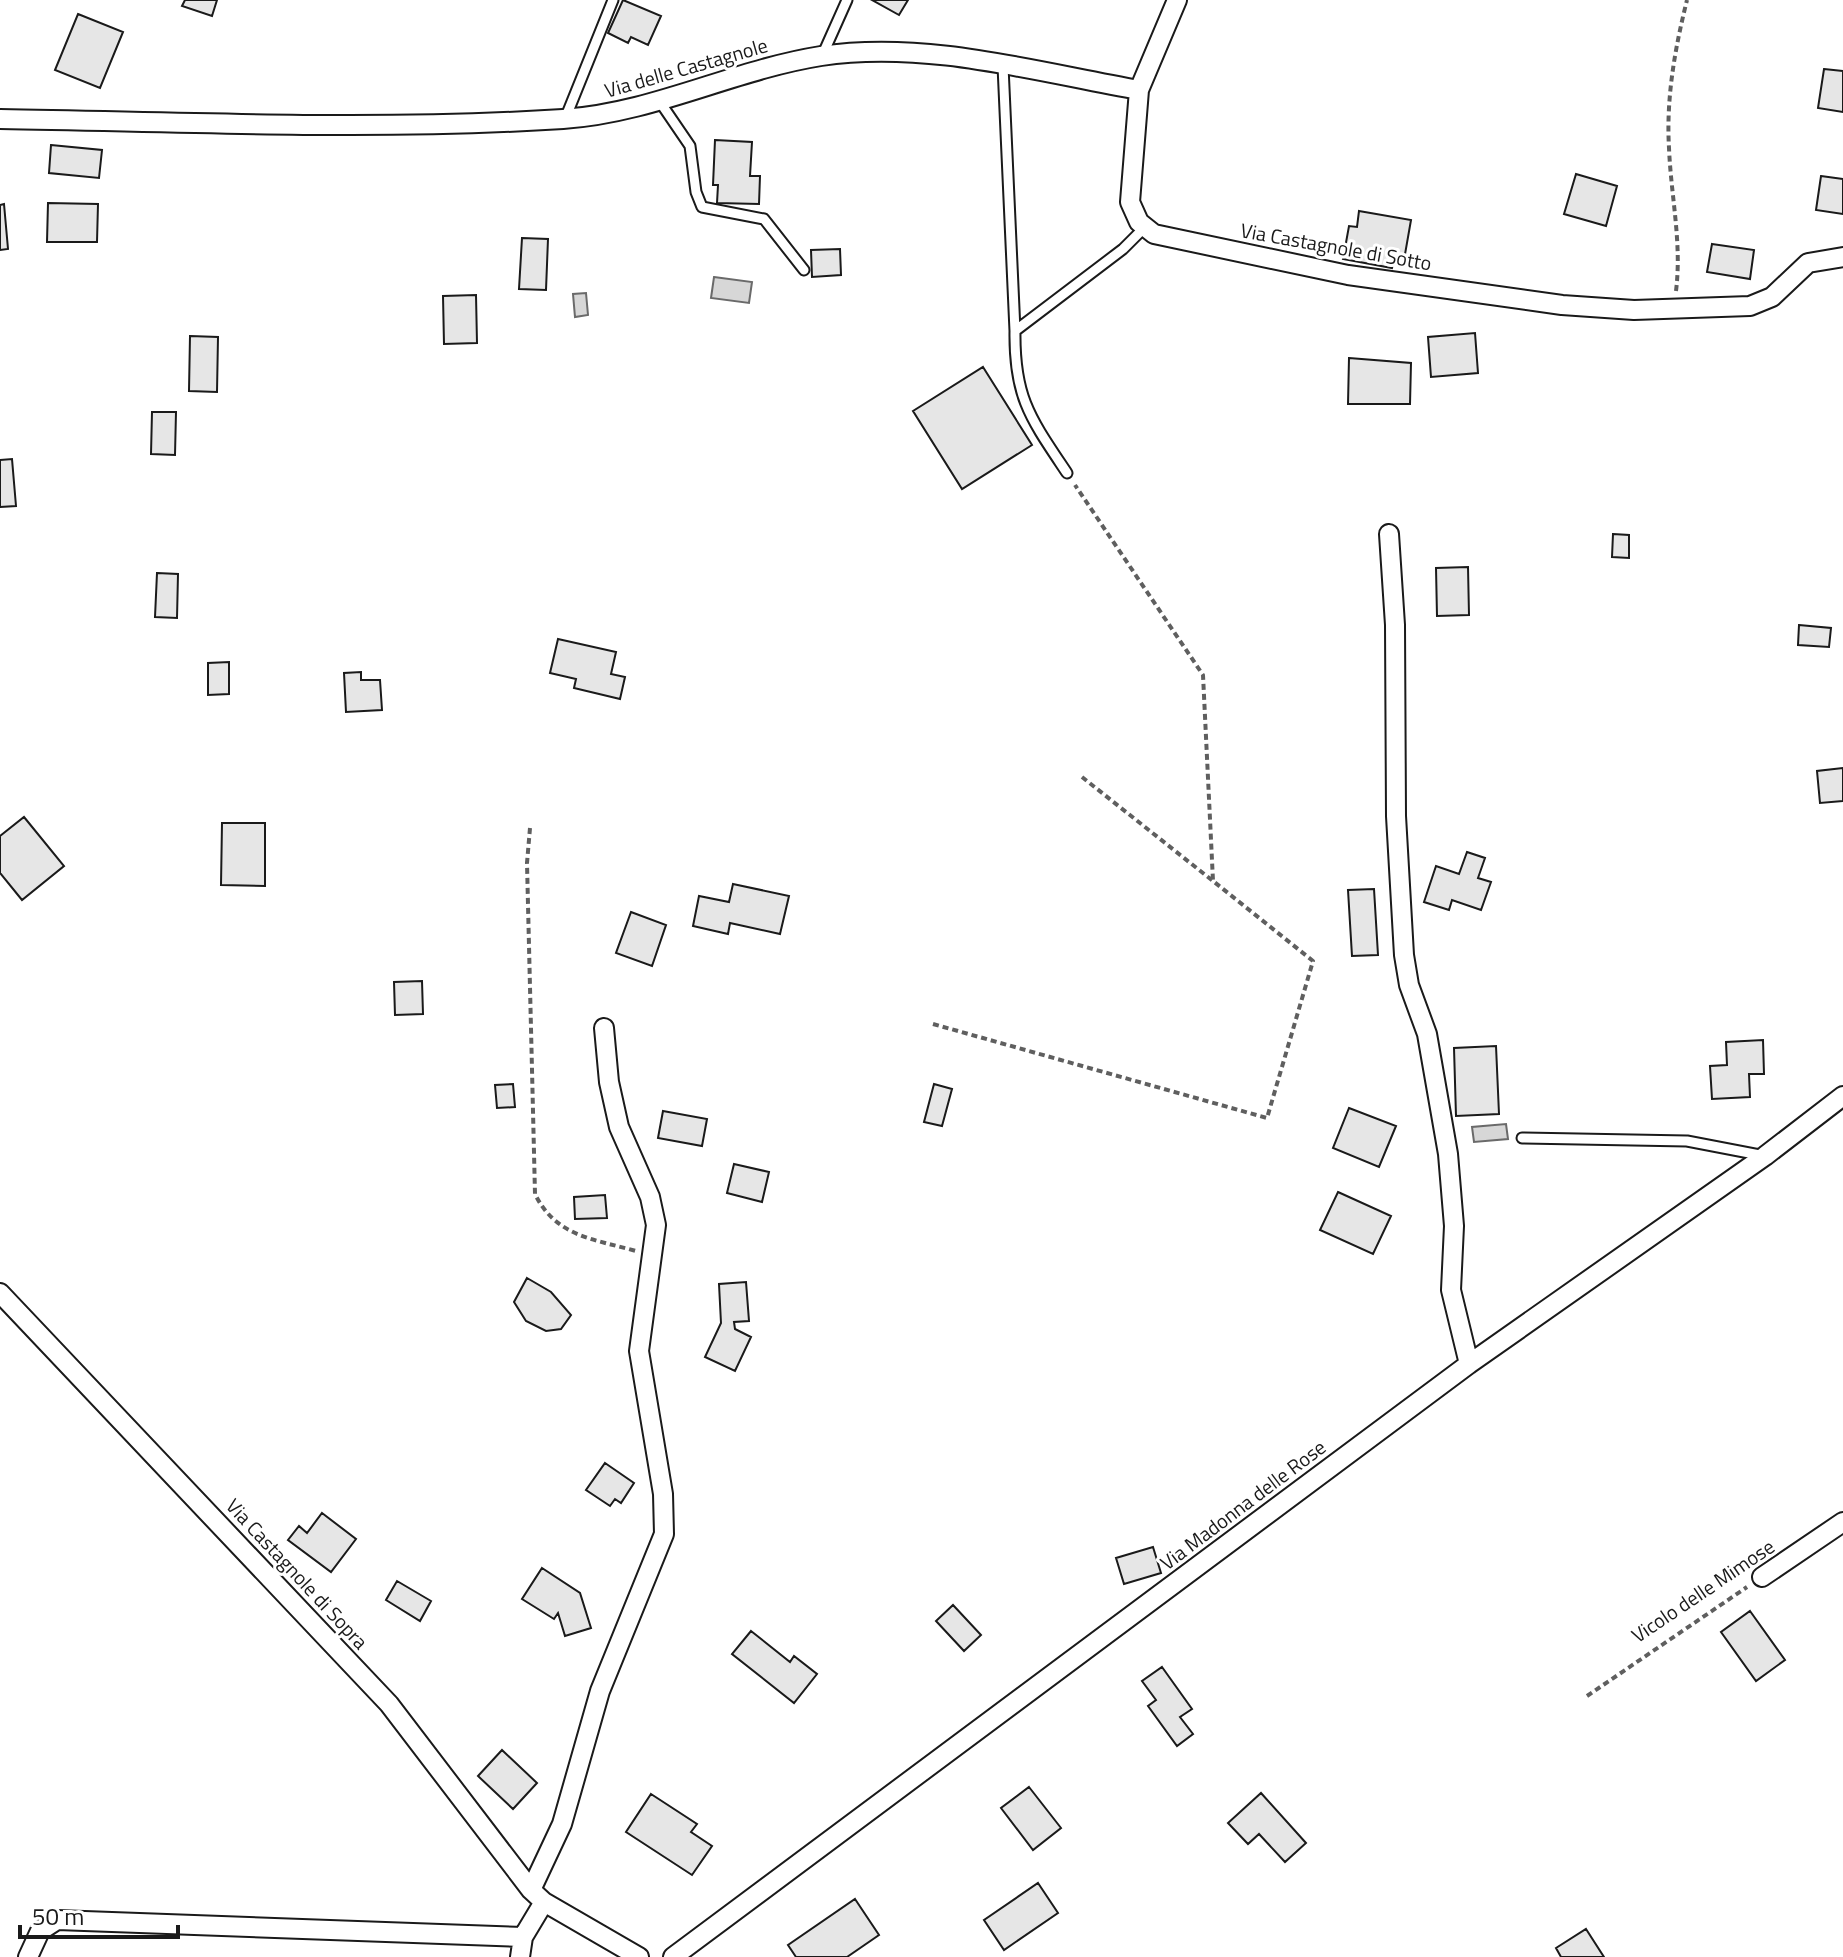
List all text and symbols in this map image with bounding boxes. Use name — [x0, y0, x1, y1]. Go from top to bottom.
street label: Via delle Castagnole — [601, 29, 771, 106]
street label: Via Castagnole di Sotto — [1238, 214, 1434, 279]
street label: Via Madonna delle Rose — [1153, 1432, 1332, 1577]
street label: Via Castagnole di Sopra — [219, 1491, 376, 1656]
street label: Vicolo delle Mimose — [1625, 1531, 1781, 1650]
scale bar — [20, 1889, 178, 1939]
text: 50 m — [32, 1898, 84, 1934]

